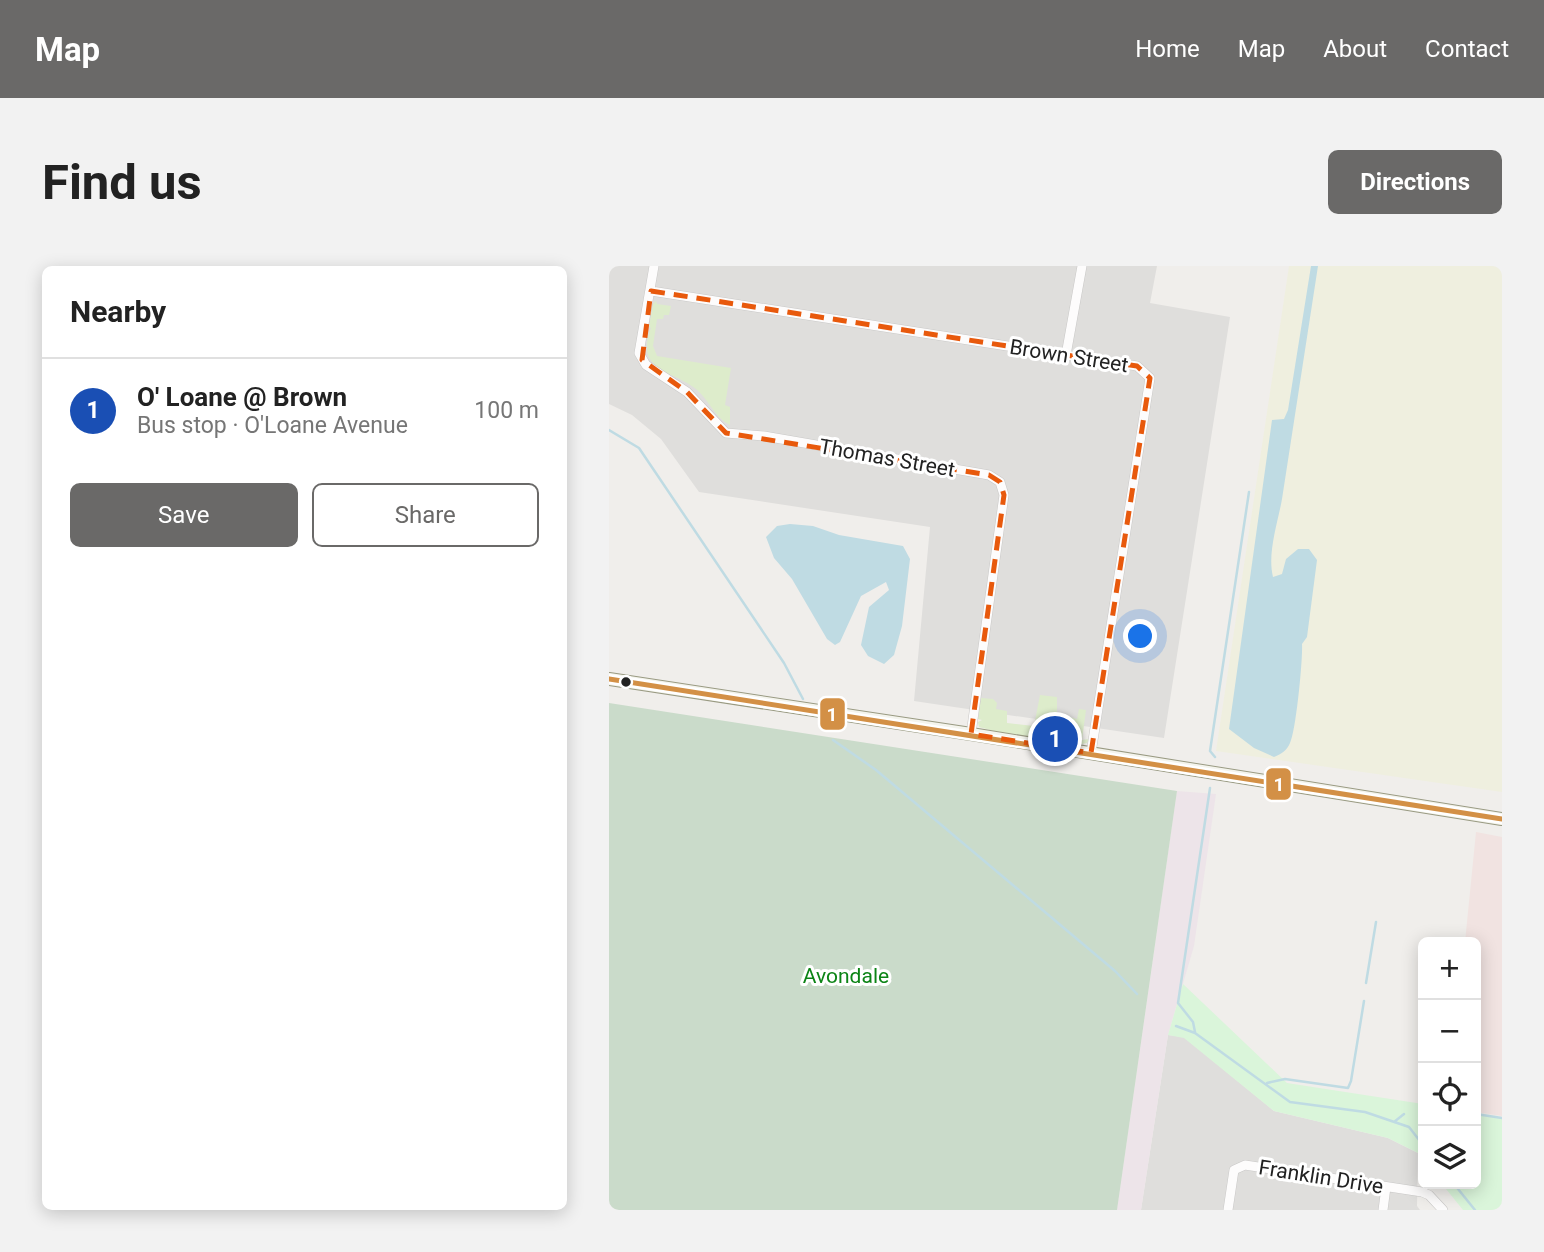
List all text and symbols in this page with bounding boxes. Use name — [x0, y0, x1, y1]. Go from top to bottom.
text: Map — [35, 30, 100, 69]
text: Home — [1135, 35, 1200, 63]
text: Map — [1238, 35, 1285, 63]
text: About — [1323, 35, 1387, 63]
text: Contact — [1425, 35, 1509, 63]
button: Directions — [1328, 150, 1502, 214]
text: Find us — [42, 154, 202, 211]
text: Nearby — [70, 294, 166, 329]
street label: Brown Street — [1008, 335, 1130, 377]
text: O' Loane @ Brown — [137, 382, 347, 412]
text: 1 — [86, 397, 100, 424]
text: 100 m — [474, 397, 539, 424]
text: Bus stop · O'Loane Avenue — [137, 412, 408, 439]
street label: Thomas Street — [817, 434, 957, 482]
button: Save — [70, 483, 298, 547]
button: Share — [312, 483, 539, 547]
your location — [1123, 619, 1157, 653]
unlabelled marker — [619, 675, 633, 689]
line badge: 1 — [819, 697, 846, 731]
text: 1 — [827, 703, 837, 726]
pin: 1 — [1032, 713, 1078, 765]
line badge: 1 — [1265, 767, 1292, 801]
text: 1 — [1274, 773, 1284, 796]
map controls — [1418, 937, 1481, 1189]
button: + — [1418, 937, 1481, 1000]
park label: Avondale — [803, 964, 889, 988]
button: − — [1418, 1000, 1481, 1063]
button: locate — [1418, 1063, 1481, 1126]
button: layers — [1418, 1126, 1481, 1189]
street label: Franklin Drive — [1257, 1155, 1385, 1199]

